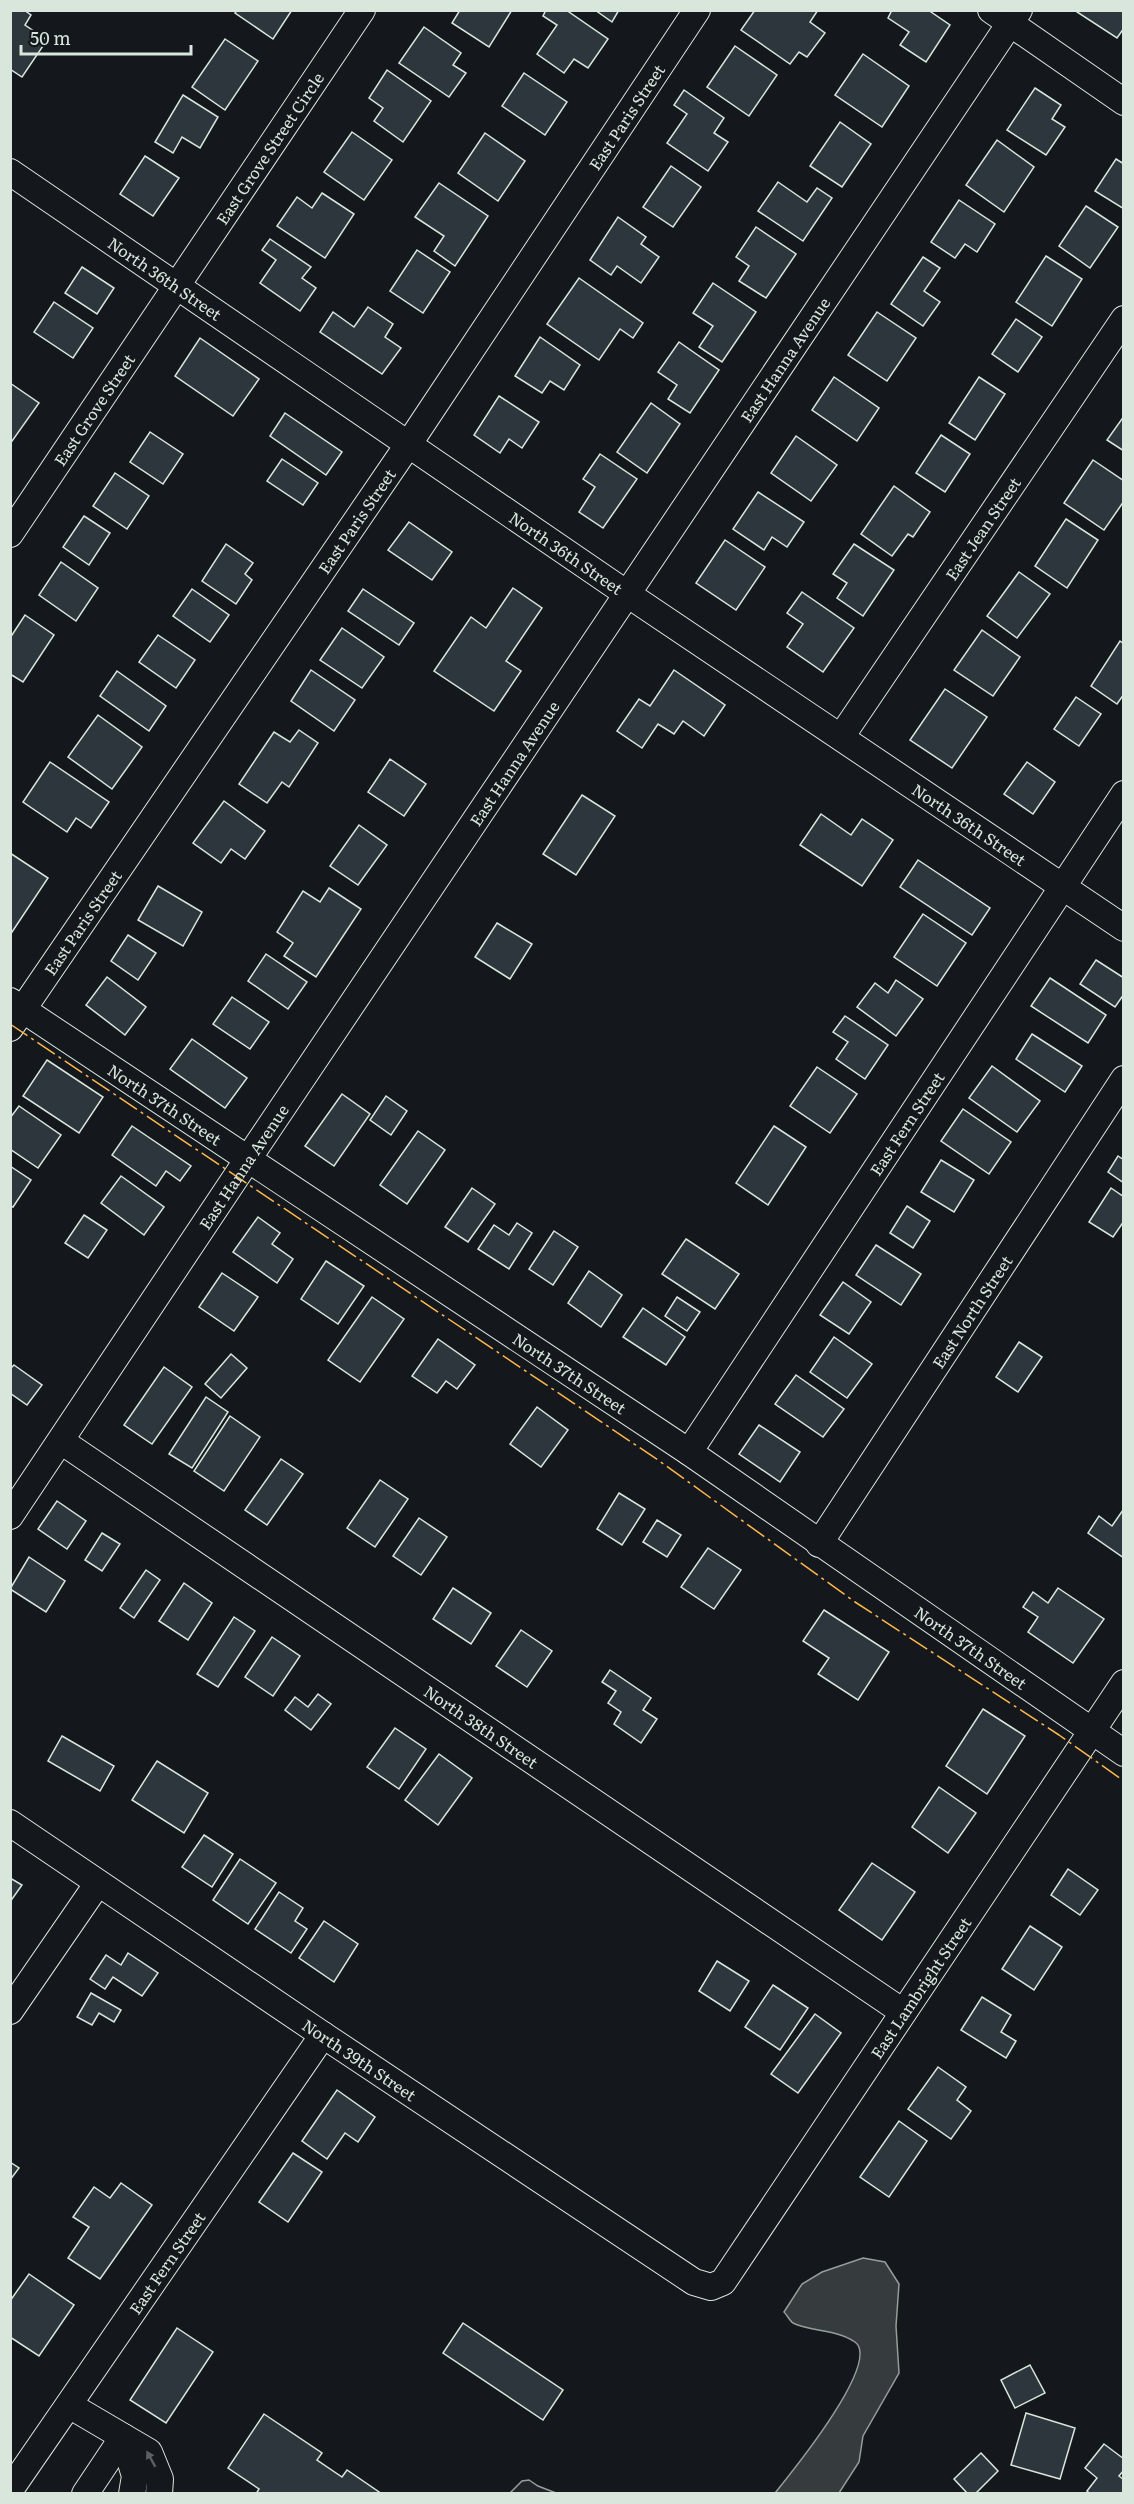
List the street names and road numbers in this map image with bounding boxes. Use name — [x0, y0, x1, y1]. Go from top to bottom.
street label: East Paris Street — [582, 59, 670, 174]
street label: East Grove Street Circle — [209, 67, 329, 229]
street label: North 36th Street — [104, 231, 227, 326]
street label: East Hanna Avenue — [734, 292, 835, 427]
street label: East Grove Street — [47, 348, 140, 470]
street label: East Paris Street — [312, 463, 401, 578]
street label: East Jean Street — [939, 471, 1026, 585]
street label: North 36th Street — [505, 505, 628, 600]
street label: East Hanna Avenue — [463, 695, 565, 830]
street label: North 36th Street — [908, 777, 1032, 871]
street label: East Paris Street — [38, 864, 127, 980]
street label: North 37th Street — [103, 1057, 227, 1151]
street label: East Fern Street — [863, 1066, 950, 1180]
street label: East Hanna Avenue — [192, 1099, 294, 1234]
street label: East North Street — [926, 1250, 1018, 1373]
street label: North 37th Street — [508, 1326, 632, 1420]
street label: North 37th Street — [910, 1600, 1033, 1695]
street label: North 38th Street — [420, 1679, 544, 1774]
street label: East Lambright Street — [864, 1911, 977, 2063]
street label: North 39th Street — [298, 2012, 422, 2106]
street label: East Fern Street — [123, 2206, 211, 2319]

